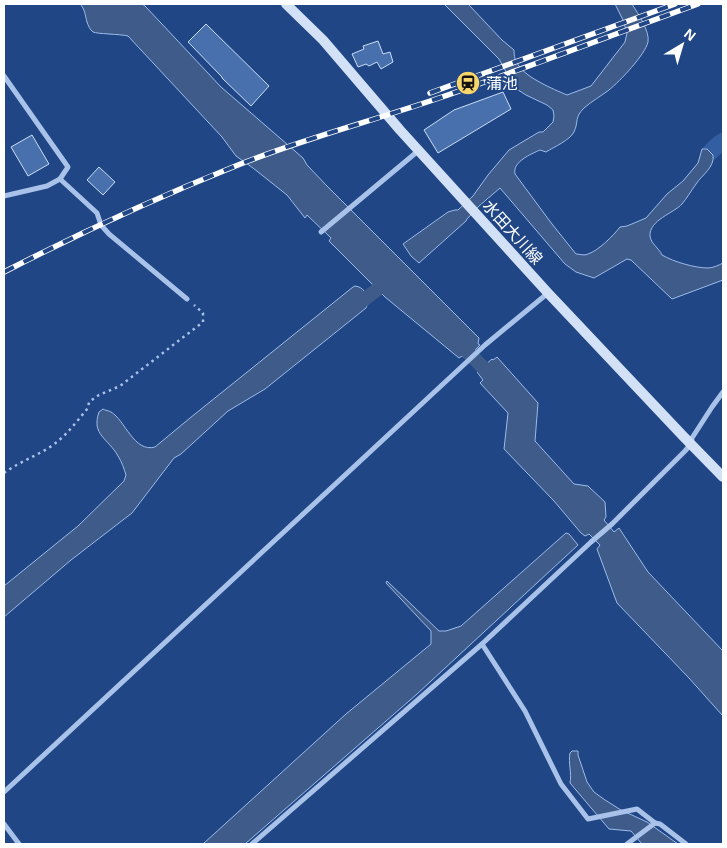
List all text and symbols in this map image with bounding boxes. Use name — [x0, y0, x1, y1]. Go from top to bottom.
north arrow — [657, 20, 707, 70]
text: N — [681, 25, 699, 44]
station icon: 蒲池 — [455, 70, 481, 96]
place label: 蒲池 — [486, 75, 518, 92]
street label: 水田大川線 — [480, 197, 546, 268]

